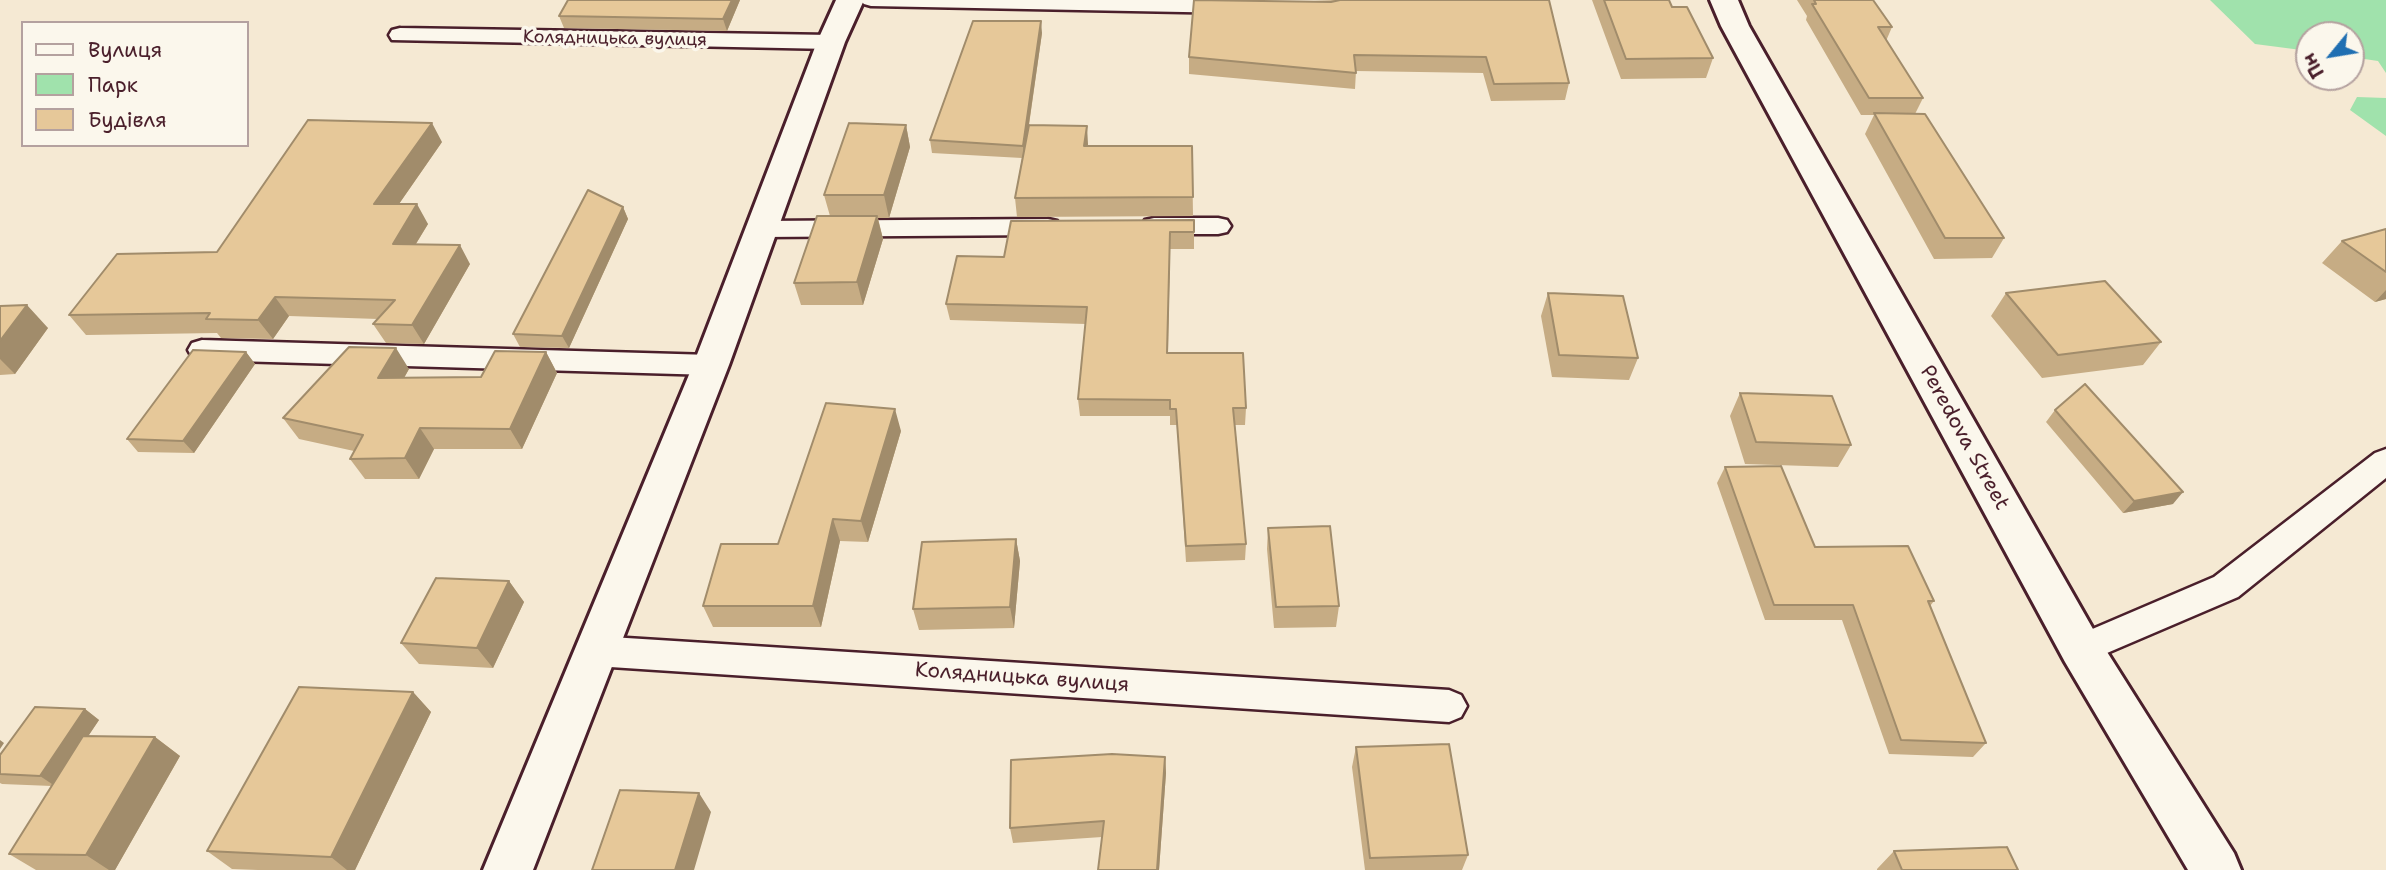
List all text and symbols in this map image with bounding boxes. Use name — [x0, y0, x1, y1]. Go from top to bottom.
legend — [21, 21, 248, 147]
north arrow — [2295, 21, 2365, 91]
street label: Колядницька вулиця — [523, 27, 707, 51]
text: Вулиця — [88, 36, 162, 64]
text: Пн — [2296, 49, 2330, 83]
text: Парк — [88, 71, 138, 99]
text: Будівля — [88, 106, 167, 134]
street label: Peredova Street — [1914, 361, 2014, 515]
street label: Колядницька вулиця — [914, 658, 1130, 698]

